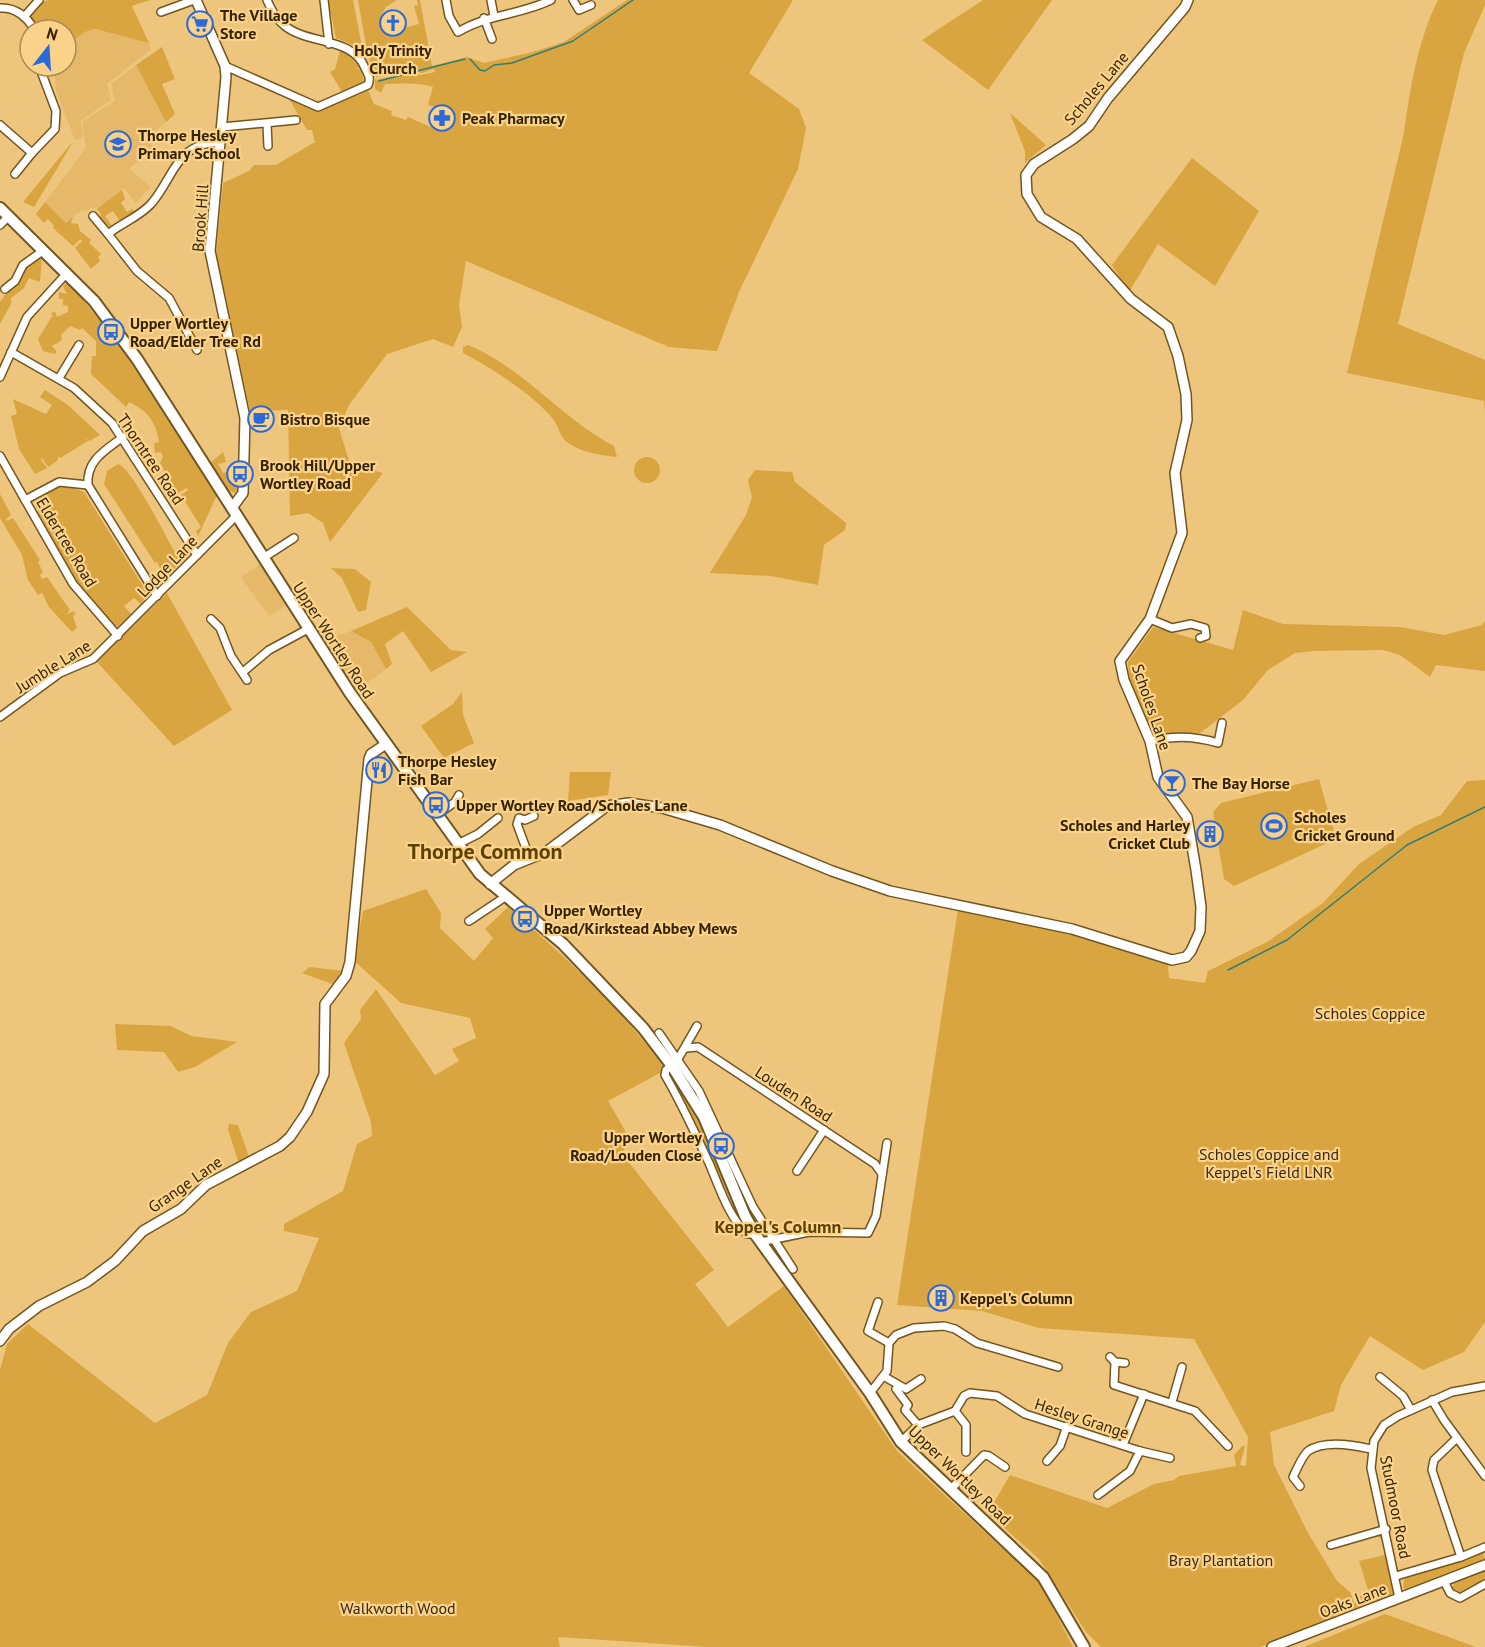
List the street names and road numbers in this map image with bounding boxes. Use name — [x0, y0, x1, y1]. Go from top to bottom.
street label: Scholes Lane — [1060, 47, 1132, 129]
street label: Brook Hill — [188, 183, 212, 253]
street label: Thorntree Road — [113, 410, 189, 508]
street label: Eldertree Road — [32, 494, 102, 590]
street label: Lodge Lane — [133, 531, 201, 601]
street label: Upper Wortley Road — [289, 578, 379, 702]
street label: Jumble Lane — [11, 635, 94, 697]
street label: Scholes Lane — [1128, 661, 1176, 753]
street label: Louden Road — [752, 1062, 836, 1126]
street label: Grange Lane — [144, 1151, 226, 1217]
street label: Hesley Grange — [1032, 1393, 1132, 1443]
street label: Upper Wortley Road — [904, 1421, 1016, 1529]
street label: Studmoor Road — [1376, 1454, 1416, 1560]
street label: Oaks Lane — [1317, 1578, 1389, 1622]

